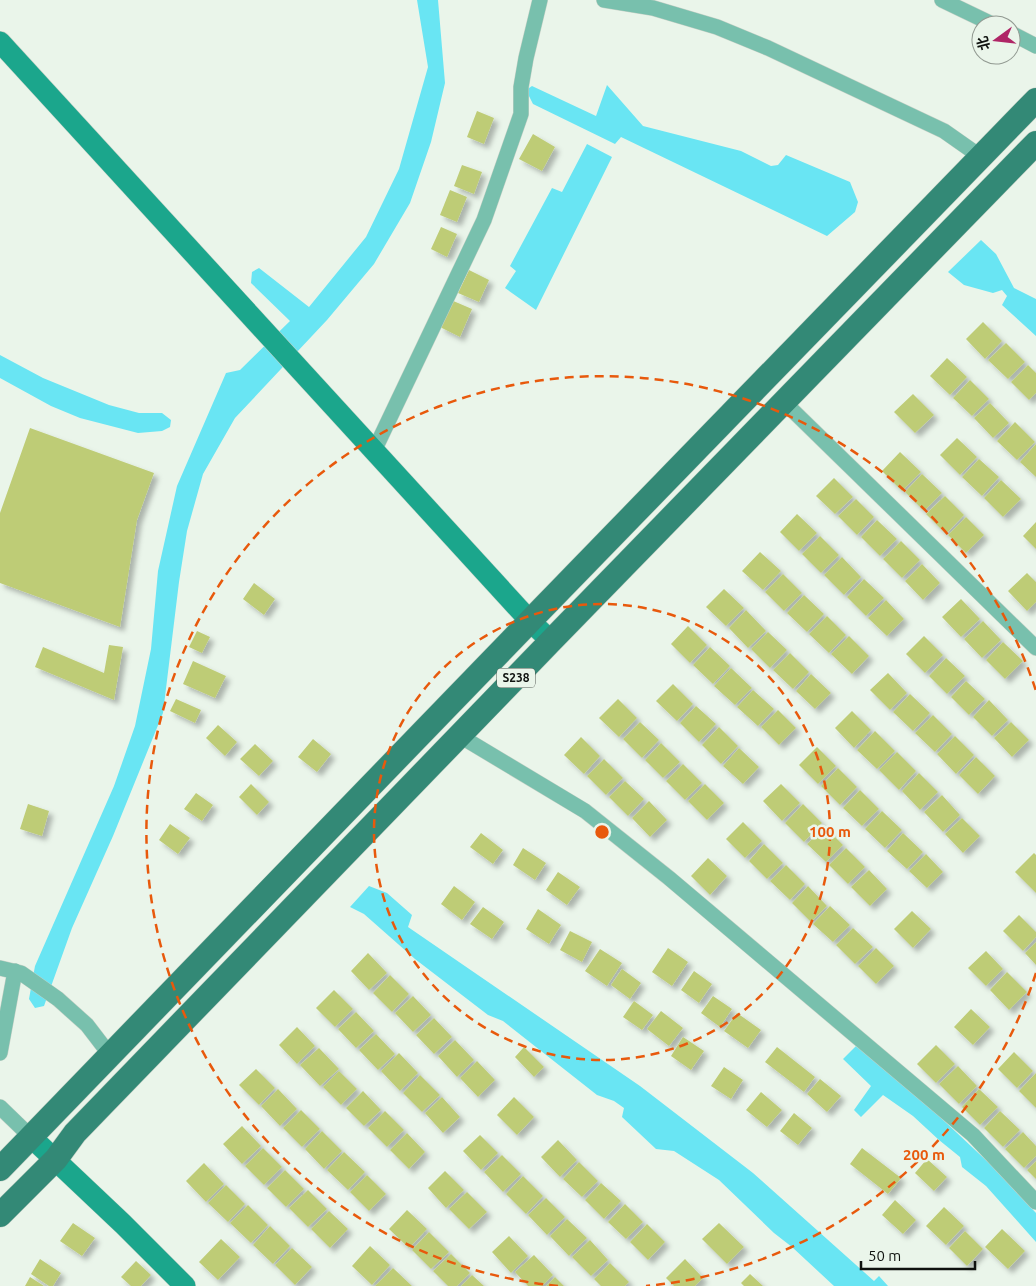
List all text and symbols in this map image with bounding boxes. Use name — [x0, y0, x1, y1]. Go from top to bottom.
north arrow — [971, 15, 1021, 65]
text: 北 — [974, 35, 993, 52]
road number: S238 — [497, 668, 535, 688]
centre of rings — [593, 823, 611, 841]
text: 100 m — [809, 823, 851, 840]
text: 200 m — [903, 1146, 945, 1163]
scale bar — [861, 1238, 975, 1270]
text: 50 m — [868, 1247, 901, 1264]

